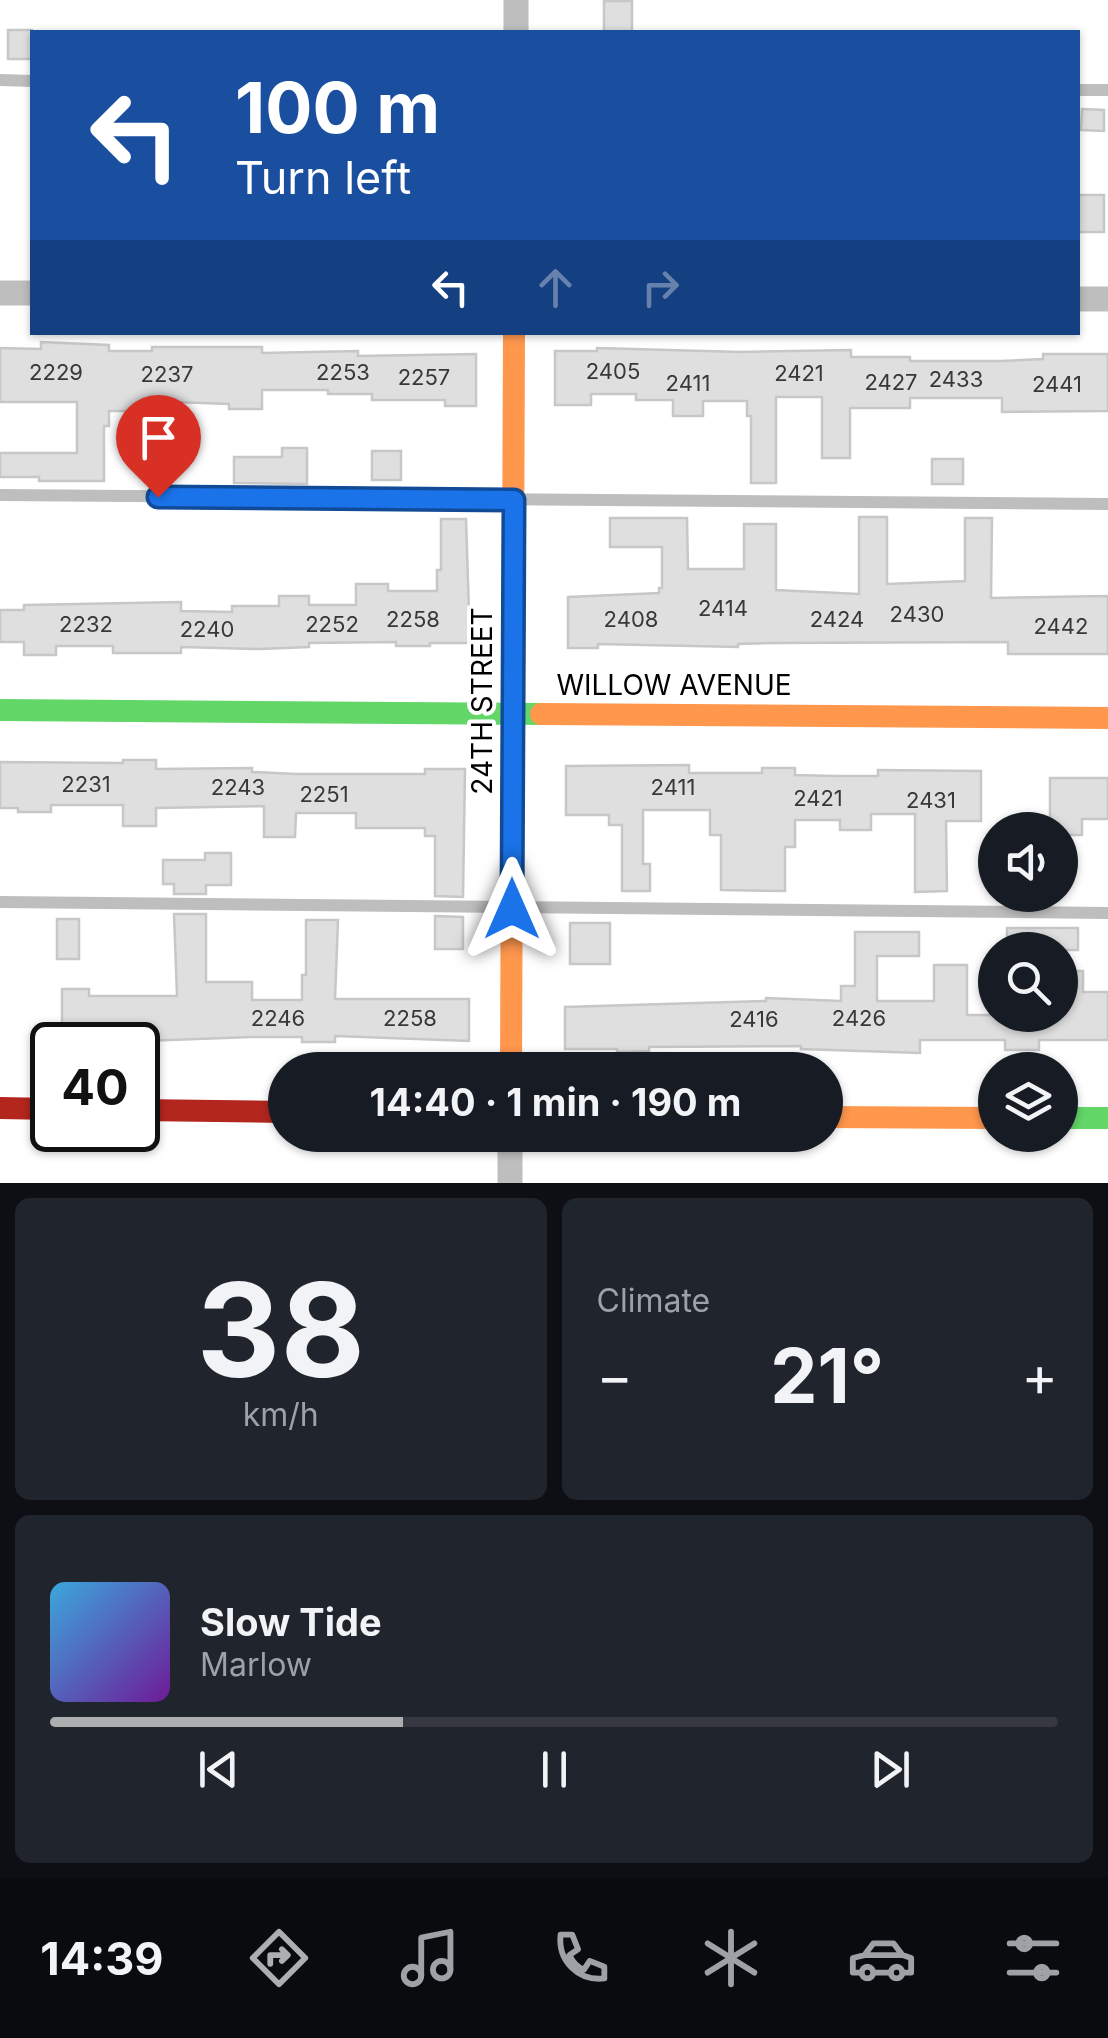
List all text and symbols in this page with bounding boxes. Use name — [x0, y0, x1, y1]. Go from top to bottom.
text: 100 m — [235, 65, 440, 150]
icon: left — [70, 70, 200, 200]
text: Turn left — [235, 150, 411, 205]
icon: left — [423, 260, 478, 315]
icon: ahead — [528, 260, 583, 315]
icon: right — [633, 260, 688, 315]
house number: 2405 — [586, 358, 640, 384]
house number: 2229 — [29, 359, 83, 385]
house number: 2253 — [316, 359, 370, 385]
house number: 2421 — [774, 360, 824, 386]
house number: 2237 — [141, 361, 193, 387]
house number: 2257 — [398, 364, 450, 390]
house number: 2433 — [929, 366, 983, 392]
house number: 2427 — [864, 369, 918, 395]
house number: 2411 — [666, 370, 710, 396]
house number: 2441 — [1032, 371, 1082, 397]
pin — [116, 395, 201, 498]
icon: arrive — [131, 410, 186, 465]
house number: 2414 — [698, 595, 748, 621]
house number: 2430 — [890, 601, 944, 627]
house number: 2258 — [386, 606, 440, 632]
house number: 2408 — [604, 606, 658, 632]
house number: 2424 — [810, 606, 864, 632]
street label: 24TH STREET — [465, 607, 499, 795]
house number: 2232 — [59, 611, 113, 637]
house number: 2252 — [305, 611, 359, 637]
house number: 2442 — [1034, 613, 1088, 639]
house number: 2240 — [180, 616, 234, 642]
street label: WILLOW AVENUE — [556, 668, 792, 702]
house number: 2231 — [61, 771, 111, 797]
house number: 2243 — [211, 774, 265, 800]
house number: 2411 — [651, 774, 695, 800]
house number: 2251 — [299, 781, 349, 807]
house number: 2421 — [793, 785, 843, 811]
house number: 2431 — [906, 787, 956, 813]
map controls — [978, 812, 1078, 1152]
button: sound — [978, 812, 1078, 912]
position arrow — [460, 857, 564, 961]
button: search — [978, 932, 1078, 1032]
house number: 2246 — [251, 1005, 305, 1031]
house number: 2258 — [383, 1005, 437, 1031]
house number: 2426 — [832, 1005, 886, 1031]
house number: 2416 — [729, 1006, 779, 1032]
speed limit sign: 40 — [30, 1022, 160, 1152]
button: layers — [978, 1052, 1078, 1152]
text: 14:40 · 1 min · 190 m — [370, 1079, 741, 1125]
text: 38 — [196, 1251, 365, 1408]
text: Climate — [597, 1281, 710, 1320]
text: 21° — [770, 1330, 884, 1421]
text: − — [597, 1343, 633, 1409]
text: + — [1022, 1343, 1058, 1409]
text: km/h — [243, 1395, 319, 1434]
text: Slow Tide — [200, 1599, 382, 1645]
text: Marlow — [200, 1645, 312, 1684]
icon: previous — [191, 1742, 246, 1797]
icon: pause — [527, 1742, 582, 1797]
icon: next — [863, 1742, 918, 1797]
icon: directions — [244, 1923, 314, 1993]
icon: music — [395, 1923, 465, 1993]
icon: phone — [546, 1923, 616, 1993]
icon: climate — [696, 1923, 766, 1993]
icon: car — [847, 1923, 917, 1993]
icon: filters — [998, 1923, 1068, 1993]
text: 14:39 — [40, 1931, 163, 1986]

